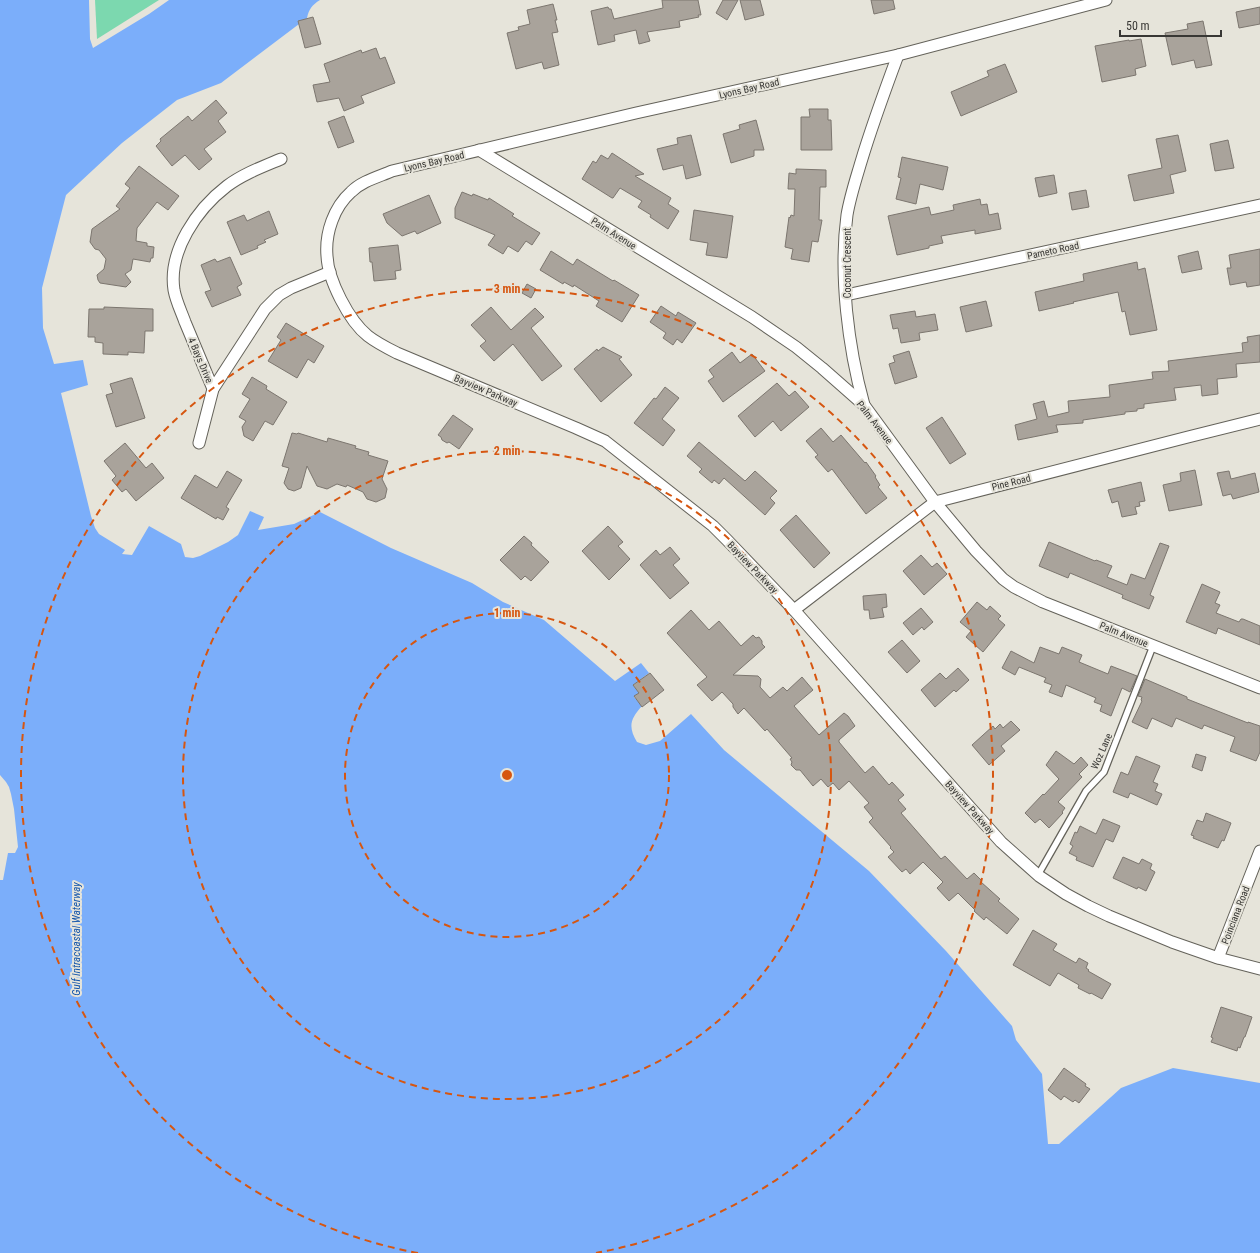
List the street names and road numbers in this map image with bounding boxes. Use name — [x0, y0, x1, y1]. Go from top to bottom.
street label: Lyons Bay Road — [718, 76, 780, 101]
street label: Lyons Bay Road — [403, 149, 465, 174]
street label: Palm Avenue — [589, 215, 639, 252]
street label: Coconut Crescent — [842, 228, 853, 298]
street label: Pameto Road — [1026, 240, 1080, 261]
street label: 4 Bays Drive — [186, 336, 215, 385]
street label: Bayview Parkway — [453, 372, 519, 409]
street label: Palm Avenue — [855, 399, 895, 446]
street label: Pine Road — [991, 472, 1032, 493]
street label: Bayview Parkway — [725, 539, 780, 595]
street label: Palm Avenue — [1098, 620, 1150, 649]
street label: Woz Lane — [1089, 731, 1114, 771]
street label: Bayview Parkway — [943, 779, 996, 836]
street label: Poinciana Road — [1219, 885, 1252, 946]

